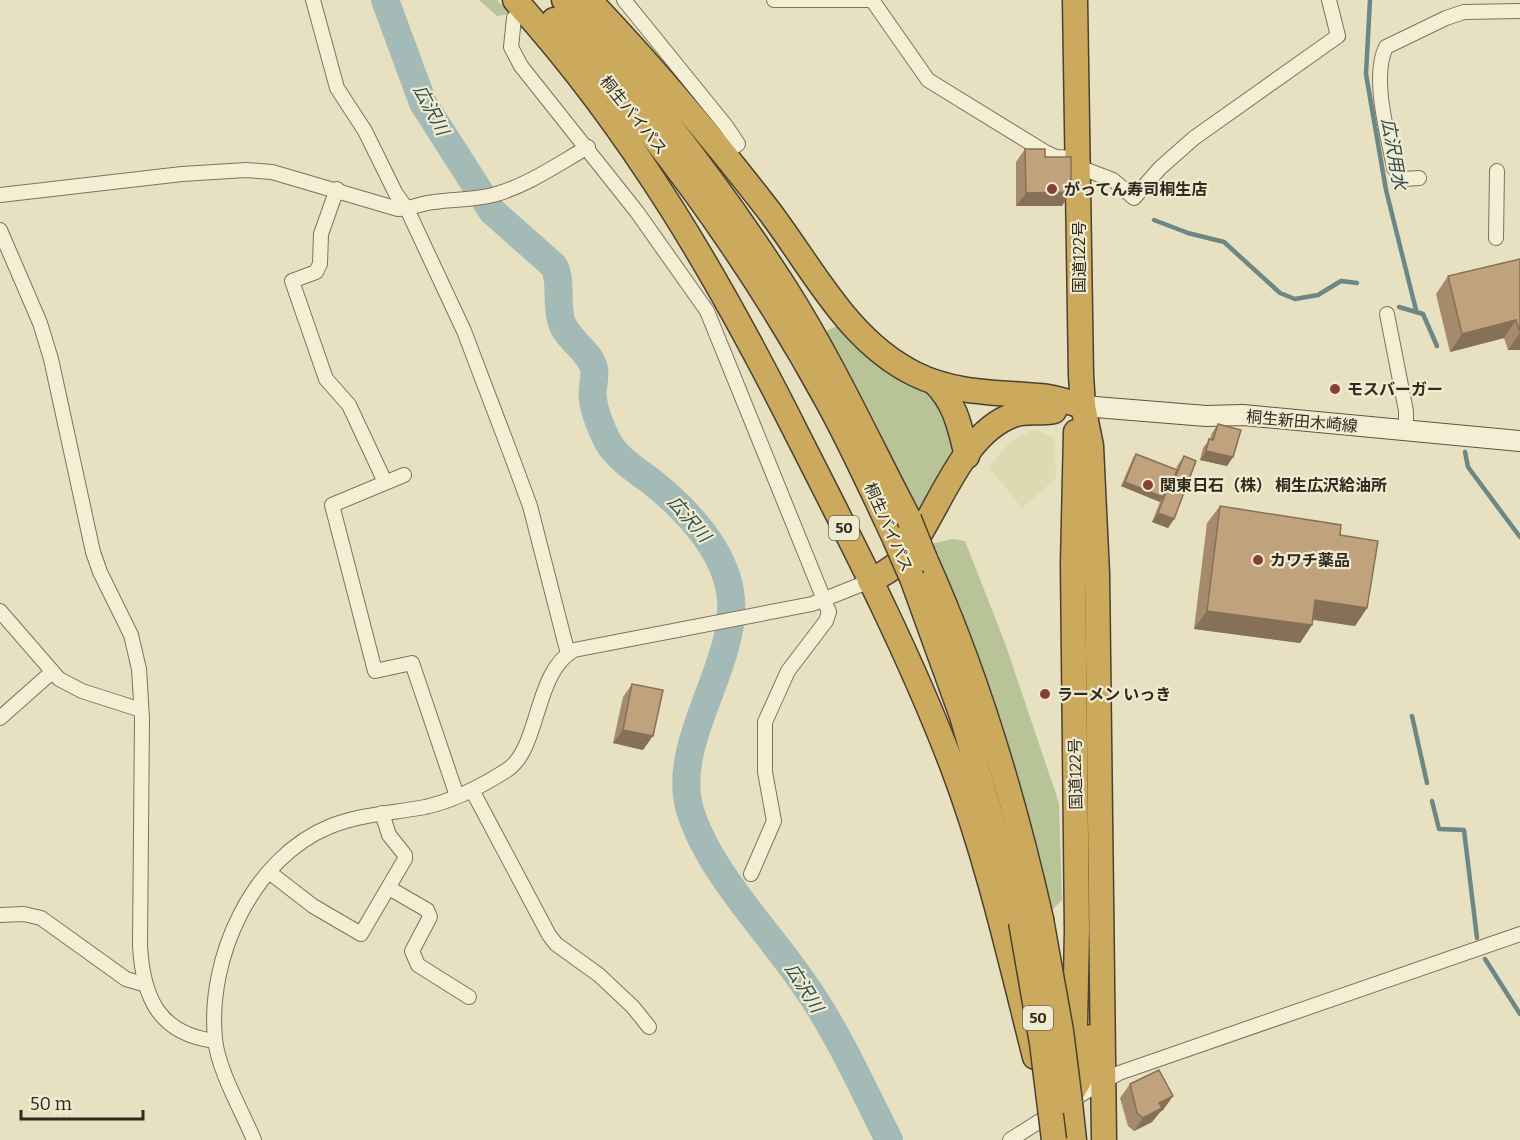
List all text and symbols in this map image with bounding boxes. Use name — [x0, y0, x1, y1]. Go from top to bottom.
street label: 桐生バイパス — [596, 72, 671, 158]
water label: 広沢川 — [409, 81, 454, 141]
water label: 広沢用水 — [1377, 117, 1411, 193]
place label: がってん寿司桐生店 — [1064, 180, 1207, 199]
marker: がってん寿司桐生店 — [1045, 182, 1059, 196]
street label: 国道122号 — [1070, 221, 1089, 293]
place label: モスバーガー — [1347, 380, 1443, 399]
marker: モスバーガー — [1328, 382, 1342, 396]
street label: 桐生新田木崎線 — [1245, 407, 1359, 436]
place label: 関東日石（株） 桐生広沢給油所 — [1160, 476, 1387, 495]
marker: 関東日石（株） 桐生広沢給油所 — [1141, 478, 1155, 492]
street label: 桐生バイパス — [860, 480, 917, 575]
water label: 広沢川 — [663, 491, 716, 548]
road number: 50 — [829, 516, 859, 540]
place label: カワチ薬品 — [1270, 551, 1350, 570]
marker: カワチ薬品 — [1251, 553, 1265, 567]
place label: ラーメン いっき — [1057, 685, 1171, 704]
marker: ラーメン いっき — [1038, 687, 1052, 701]
street label: 国道122号 — [1065, 738, 1086, 810]
water label: 広沢川 — [780, 959, 829, 1018]
road number: 50 — [1023, 1006, 1053, 1030]
scale bar — [21, 1083, 142, 1121]
text: 50 m — [30, 1093, 72, 1115]

